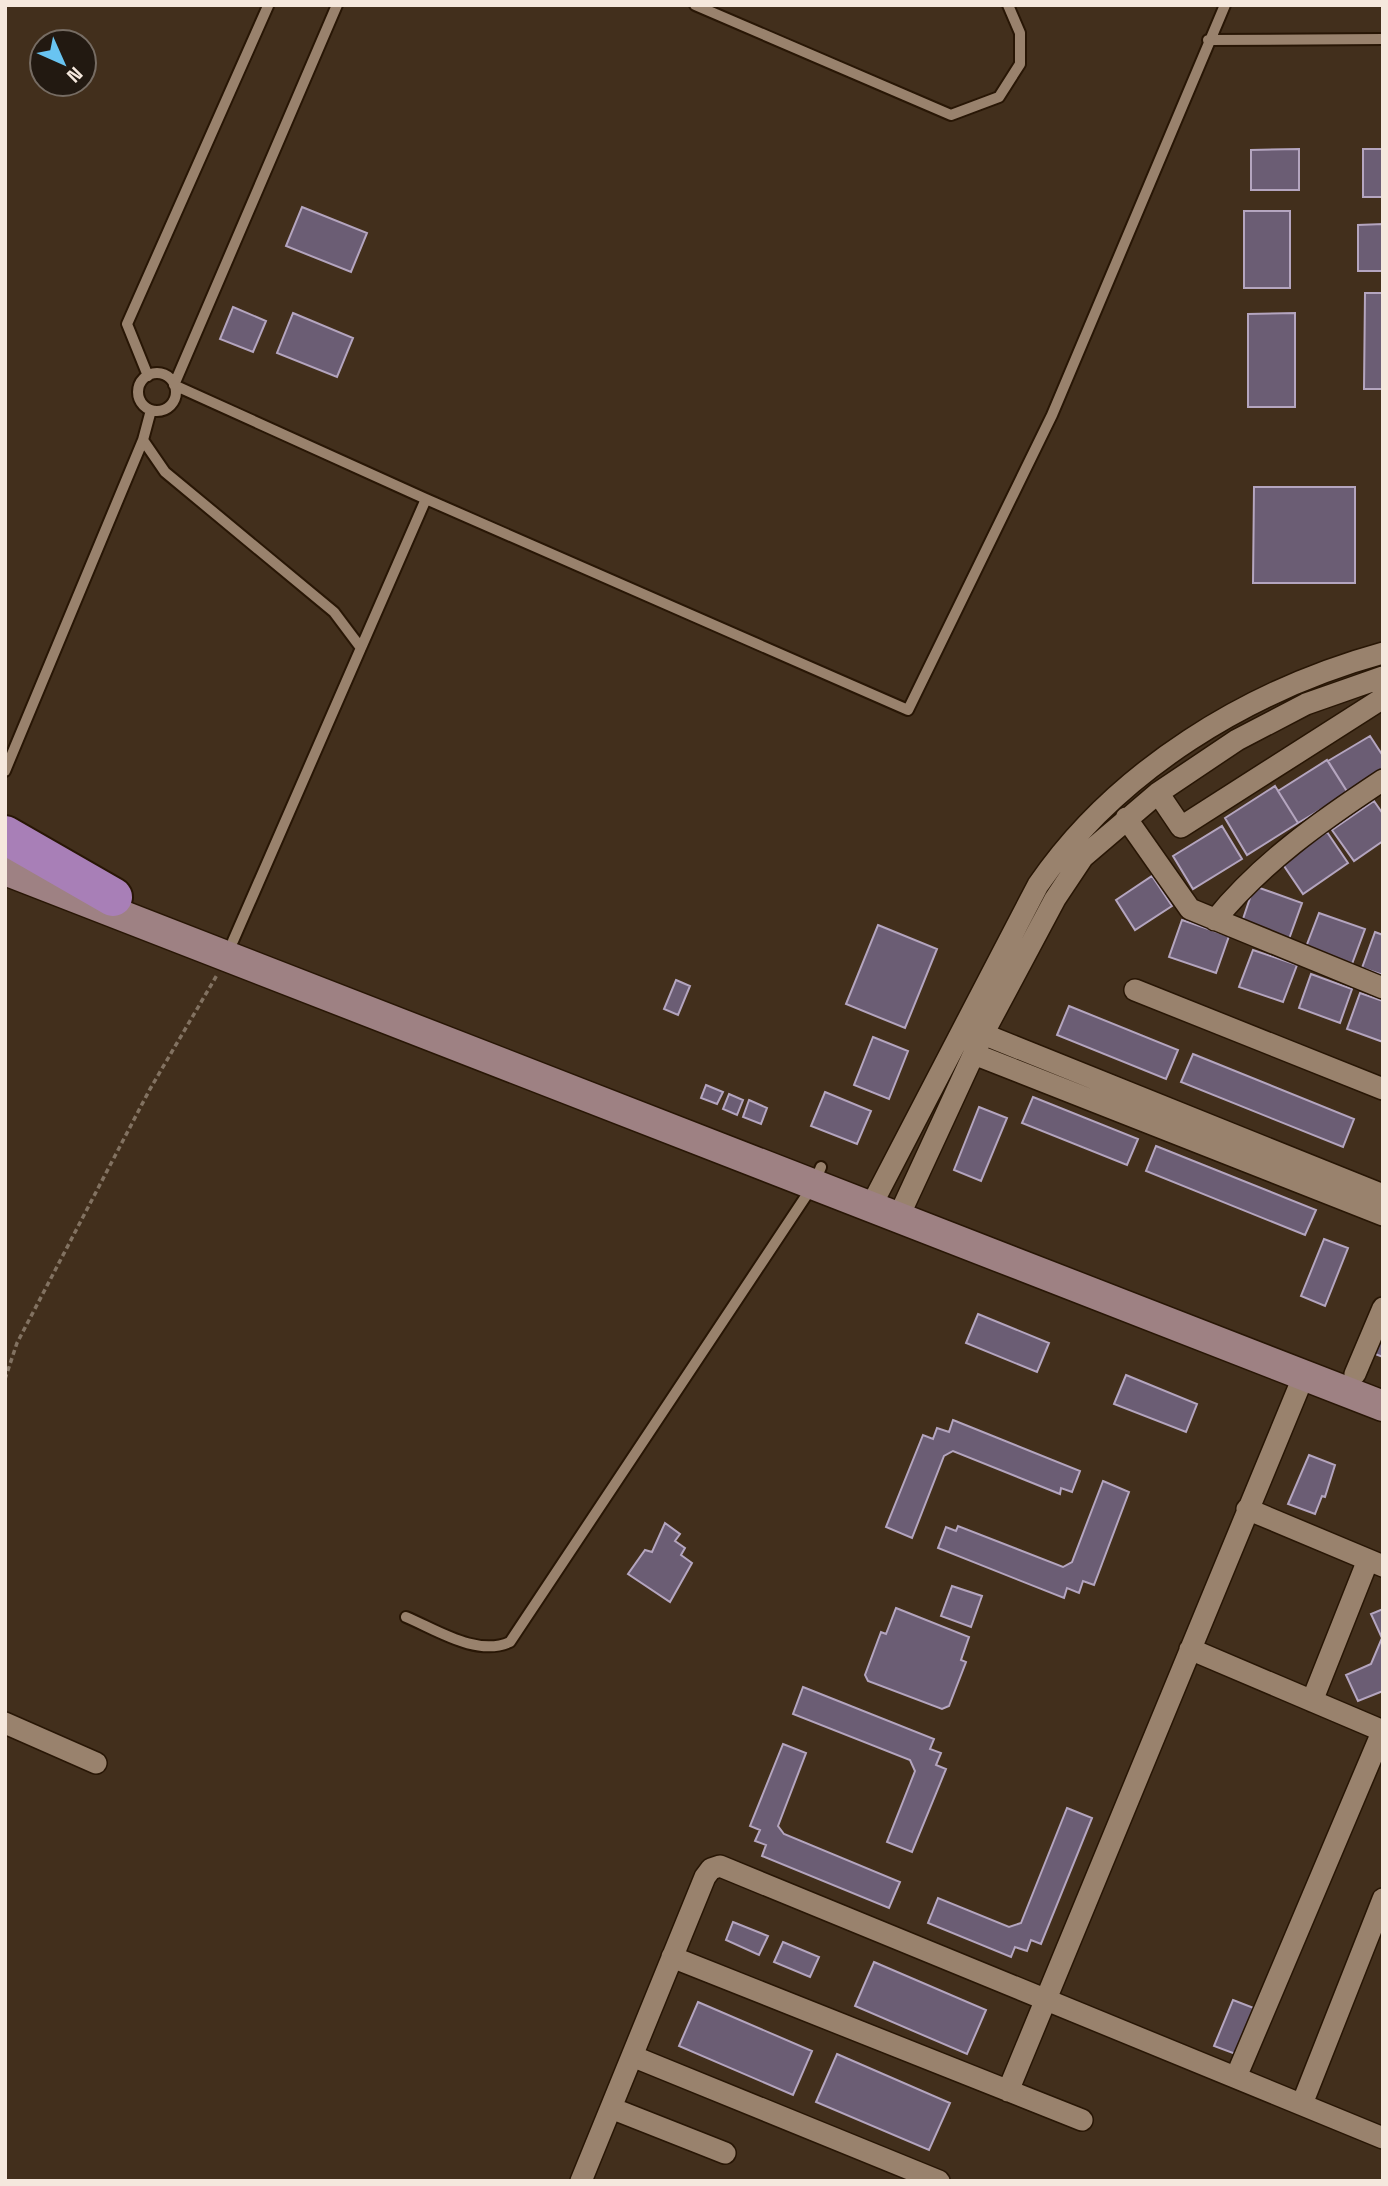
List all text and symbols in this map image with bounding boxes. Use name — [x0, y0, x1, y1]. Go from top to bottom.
north arrow — [28, 28, 98, 98]
text: N — [61, 61, 88, 88]

